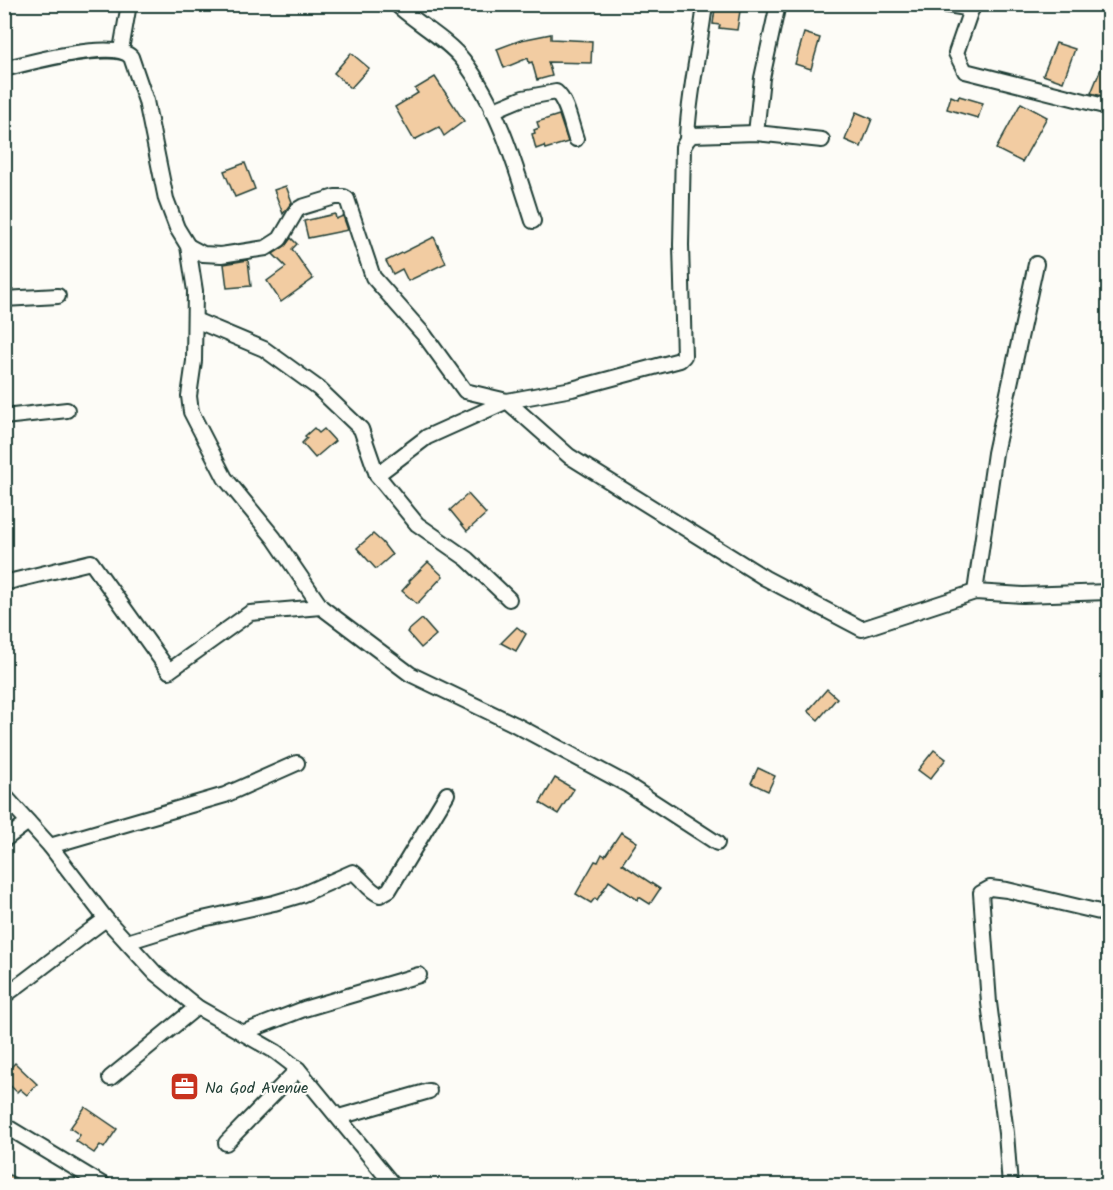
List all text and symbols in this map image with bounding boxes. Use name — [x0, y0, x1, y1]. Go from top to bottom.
office icon: Na God Avenue — [168, 1071, 200, 1103]
place label: Na God Avenue — [205, 1076, 308, 1101]

